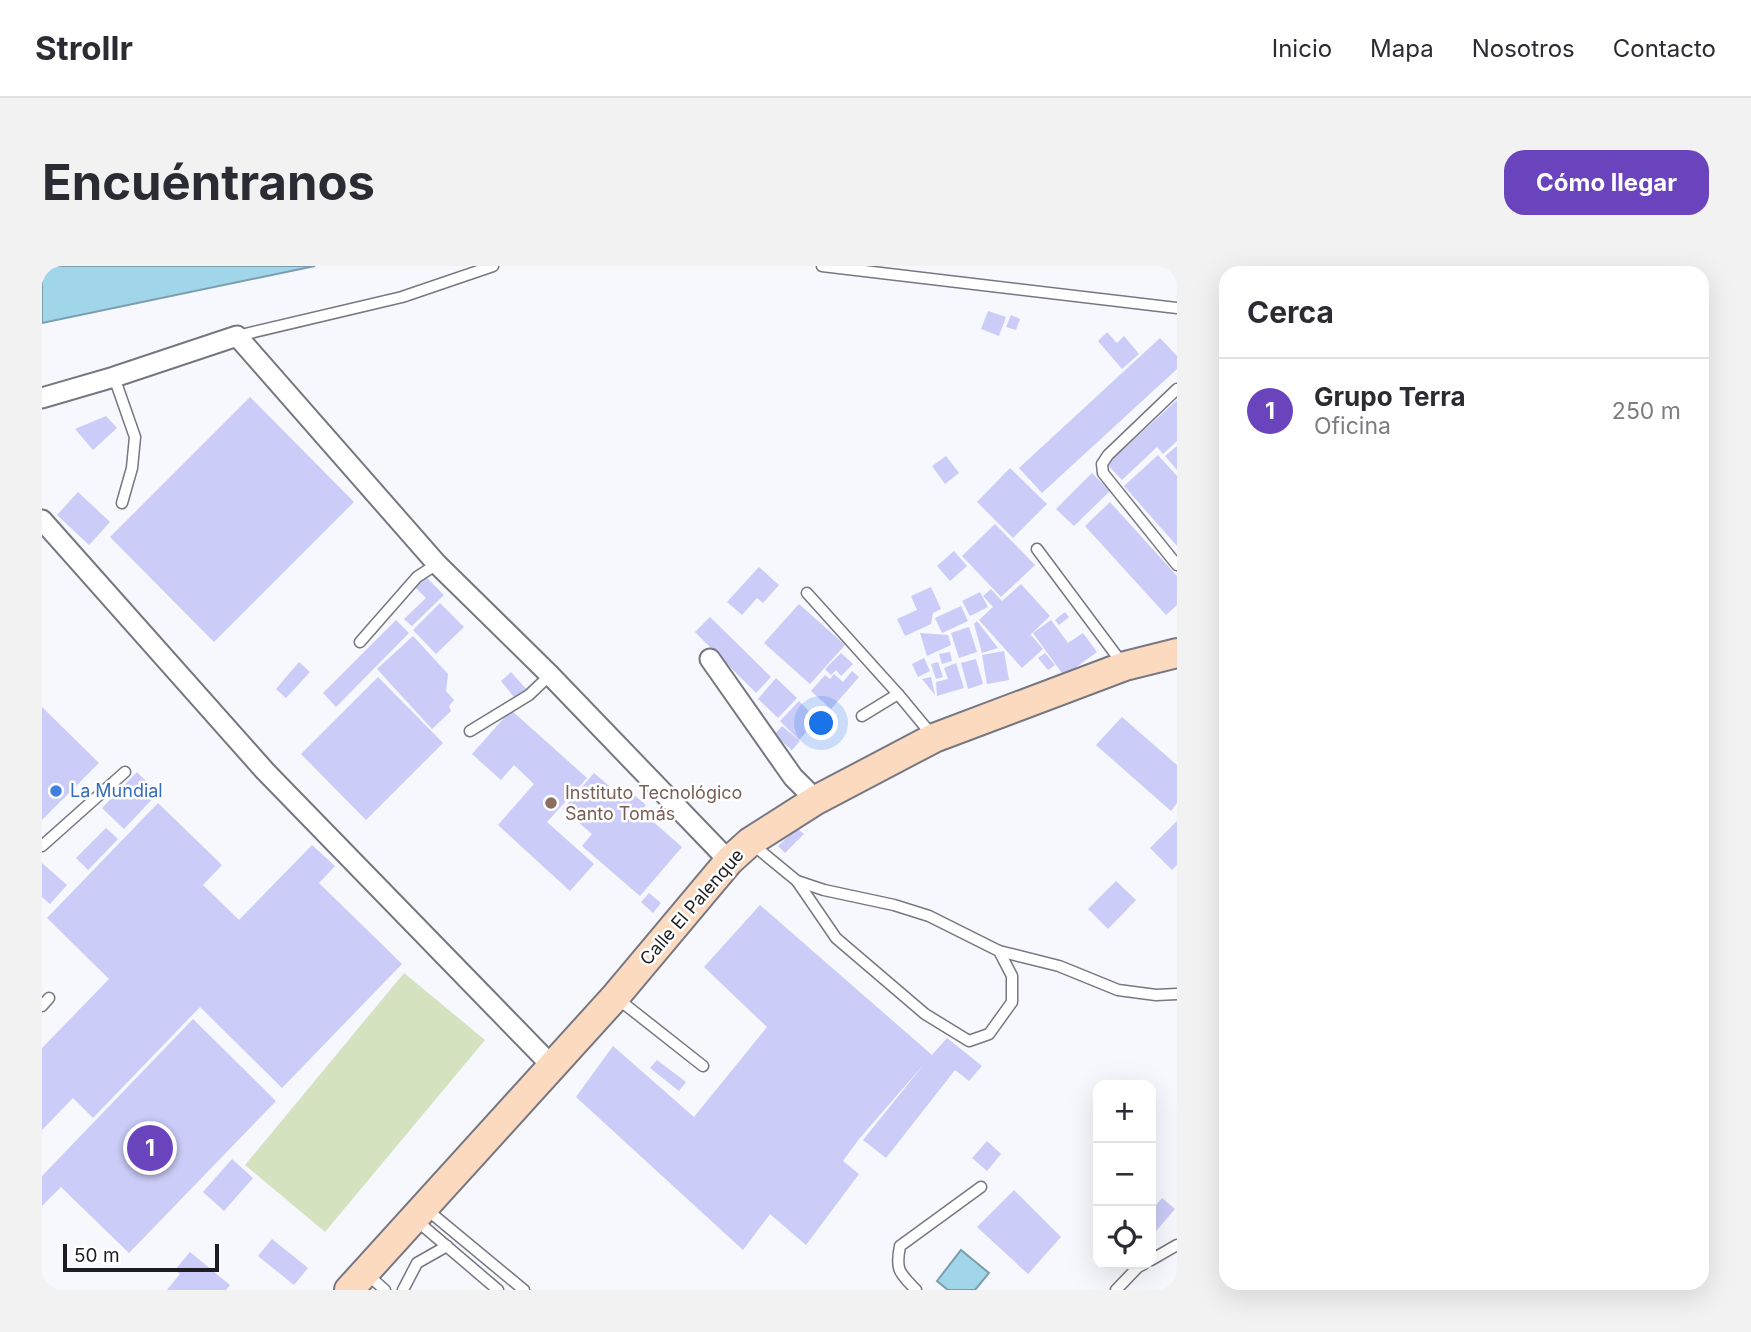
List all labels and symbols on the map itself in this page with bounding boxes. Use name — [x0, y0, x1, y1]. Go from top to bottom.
your location — [804, 706, 838, 740]
place label: La Mundial — [70, 780, 163, 801]
place label: Instituto Tecnológico Santo Tomás — [565, 782, 742, 824]
marker: La Mundial — [48, 783, 64, 799]
marker: Instituto Tecnológico Santo Tomás — [543, 795, 559, 811]
street label: Calle El Palenque — [635, 844, 748, 969]
pin: 1 — [127, 1122, 173, 1174]
scale bar — [63, 1241, 219, 1273]

